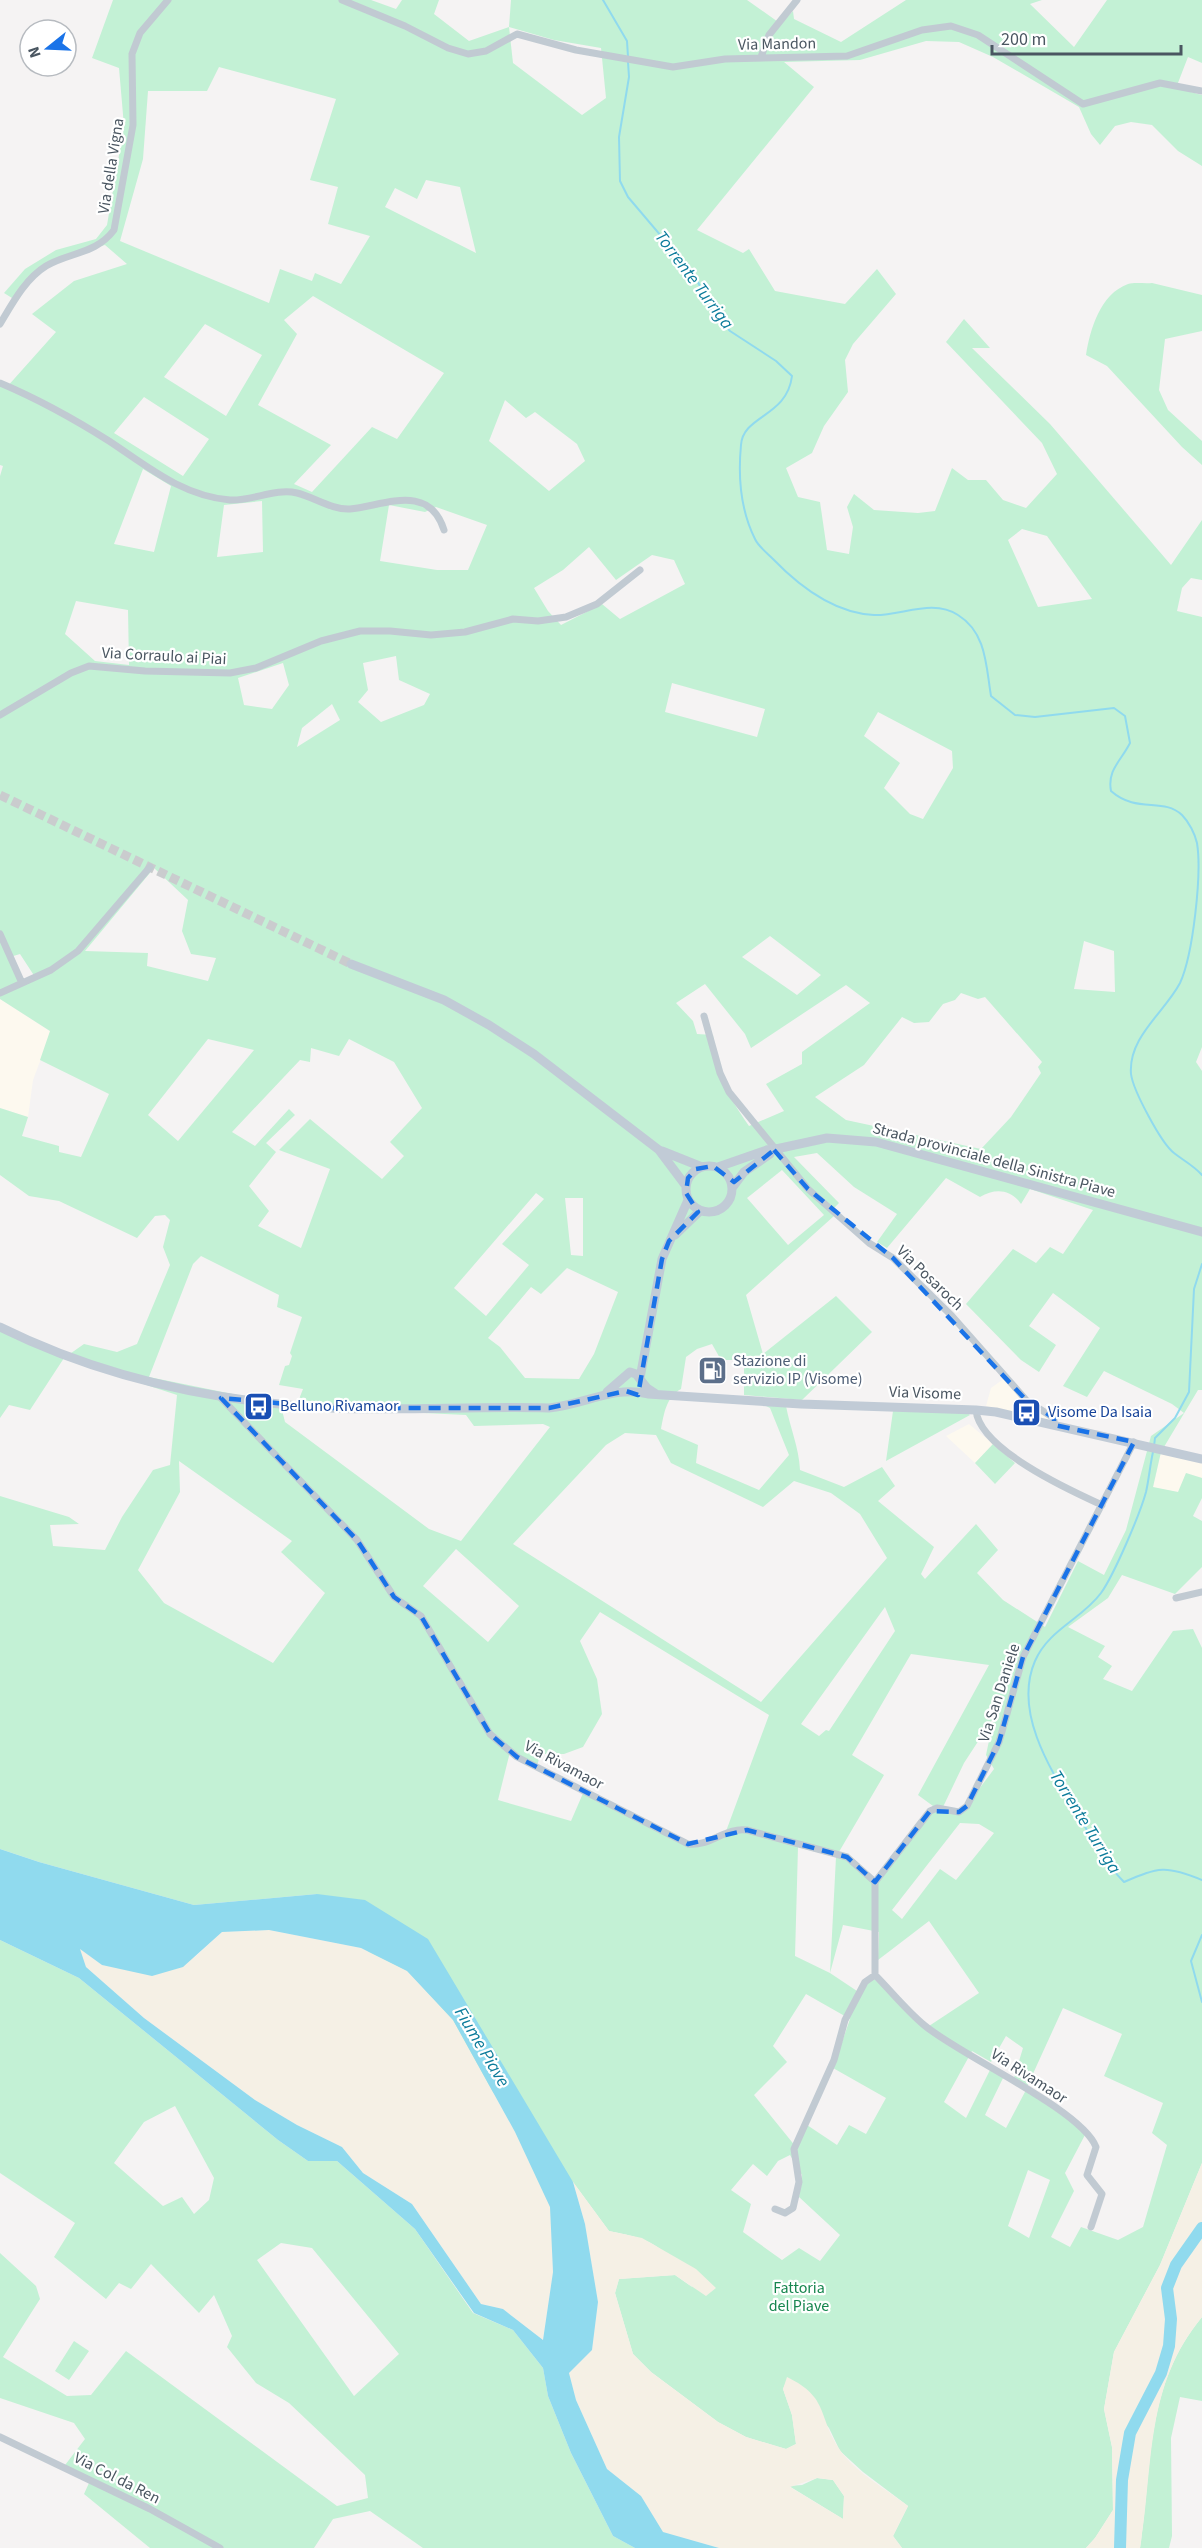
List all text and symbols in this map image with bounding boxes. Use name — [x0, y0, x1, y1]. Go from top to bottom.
north arrow — [18, 18, 78, 78]
scale bar — [992, 18, 1181, 56]
text: 200 m — [1001, 27, 1046, 52]
street label: Via Mandon — [738, 32, 816, 56]
text: N — [23, 44, 47, 61]
street label: Via della Vigna — [93, 116, 129, 216]
water label: Torrente Turriga — [649, 225, 740, 335]
street label: Via Corraulo ai Piai — [101, 642, 227, 670]
street label: Strada provinciale della Sinistra Piave — [870, 1117, 1118, 1203]
street label: Via Posaroch — [892, 1240, 968, 1316]
place label: Stazione di servizio IP (Visome) — [733, 1350, 863, 1390]
fuel station icon: Stazione di servizio IP (Visome) — [696, 1354, 728, 1386]
street label: Via Visome — [889, 1381, 962, 1405]
bus stop icon: Belluno Rivamaor — [243, 1390, 275, 1422]
place label: Belluno Rivamaor — [280, 1395, 399, 1417]
bus stop icon: Visome Da Isaia — [1011, 1396, 1043, 1428]
place label: Visome Da Isaia — [1048, 1401, 1152, 1423]
street label: Via San Daniele — [973, 1641, 1025, 1745]
street label: Via Rivamaor — [520, 1735, 608, 1795]
water label: Torrente Turriga — [1043, 1765, 1127, 1879]
water label: Fiume Piave — [448, 2002, 516, 2092]
street label: Via Rivamaor — [986, 2043, 1072, 2109]
park label: Fattoria del Piave — [769, 2277, 829, 2317]
street label: Via Col da Ren — [70, 2447, 164, 2509]

